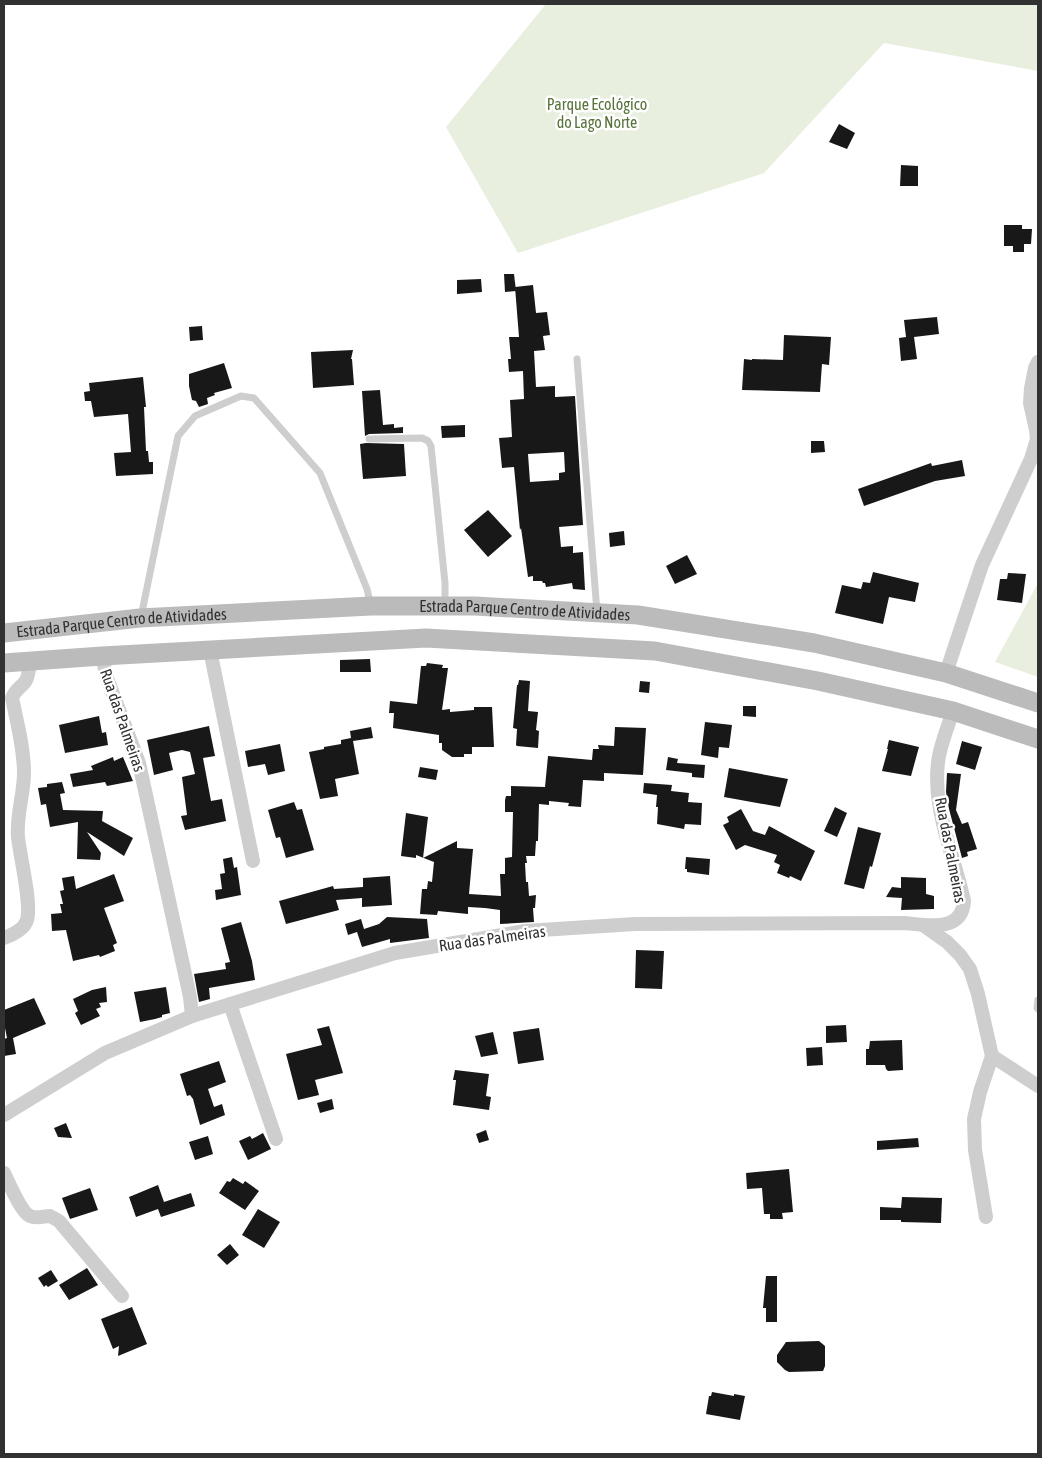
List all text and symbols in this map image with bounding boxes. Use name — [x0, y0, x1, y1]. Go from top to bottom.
park label: Parque Ecológico do Lago Norte — [547, 95, 647, 132]
street label: Estrada Parque Centro de Atividades — [419, 597, 631, 624]
street label: Estrada Parque Centro de Atividades — [15, 604, 227, 641]
street label: Rua das Palmeiras — [97, 666, 149, 774]
street label: Rua das Palmeiras — [932, 796, 970, 905]
street label: Rua das Palmeiras — [438, 922, 547, 954]

